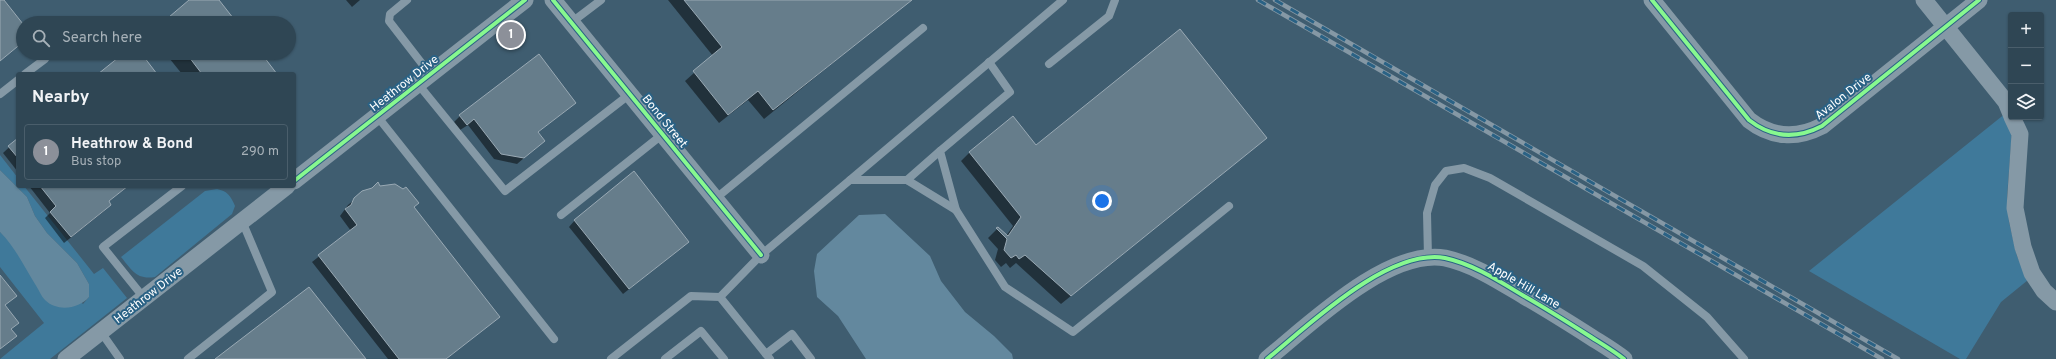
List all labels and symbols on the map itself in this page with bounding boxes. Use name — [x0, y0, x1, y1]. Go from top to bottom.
pin: 1 — [498, 20, 524, 50]
street label: Heathrow Drive — [367, 52, 442, 116]
street label: Avalon Drive — [1812, 70, 1875, 124]
street label: Bond Street — [638, 92, 691, 152]
your location — [1092, 191, 1112, 211]
street label: Apple Hill Lane — [1484, 259, 1563, 313]
street label: Heathrow Drive — [111, 264, 186, 328]

